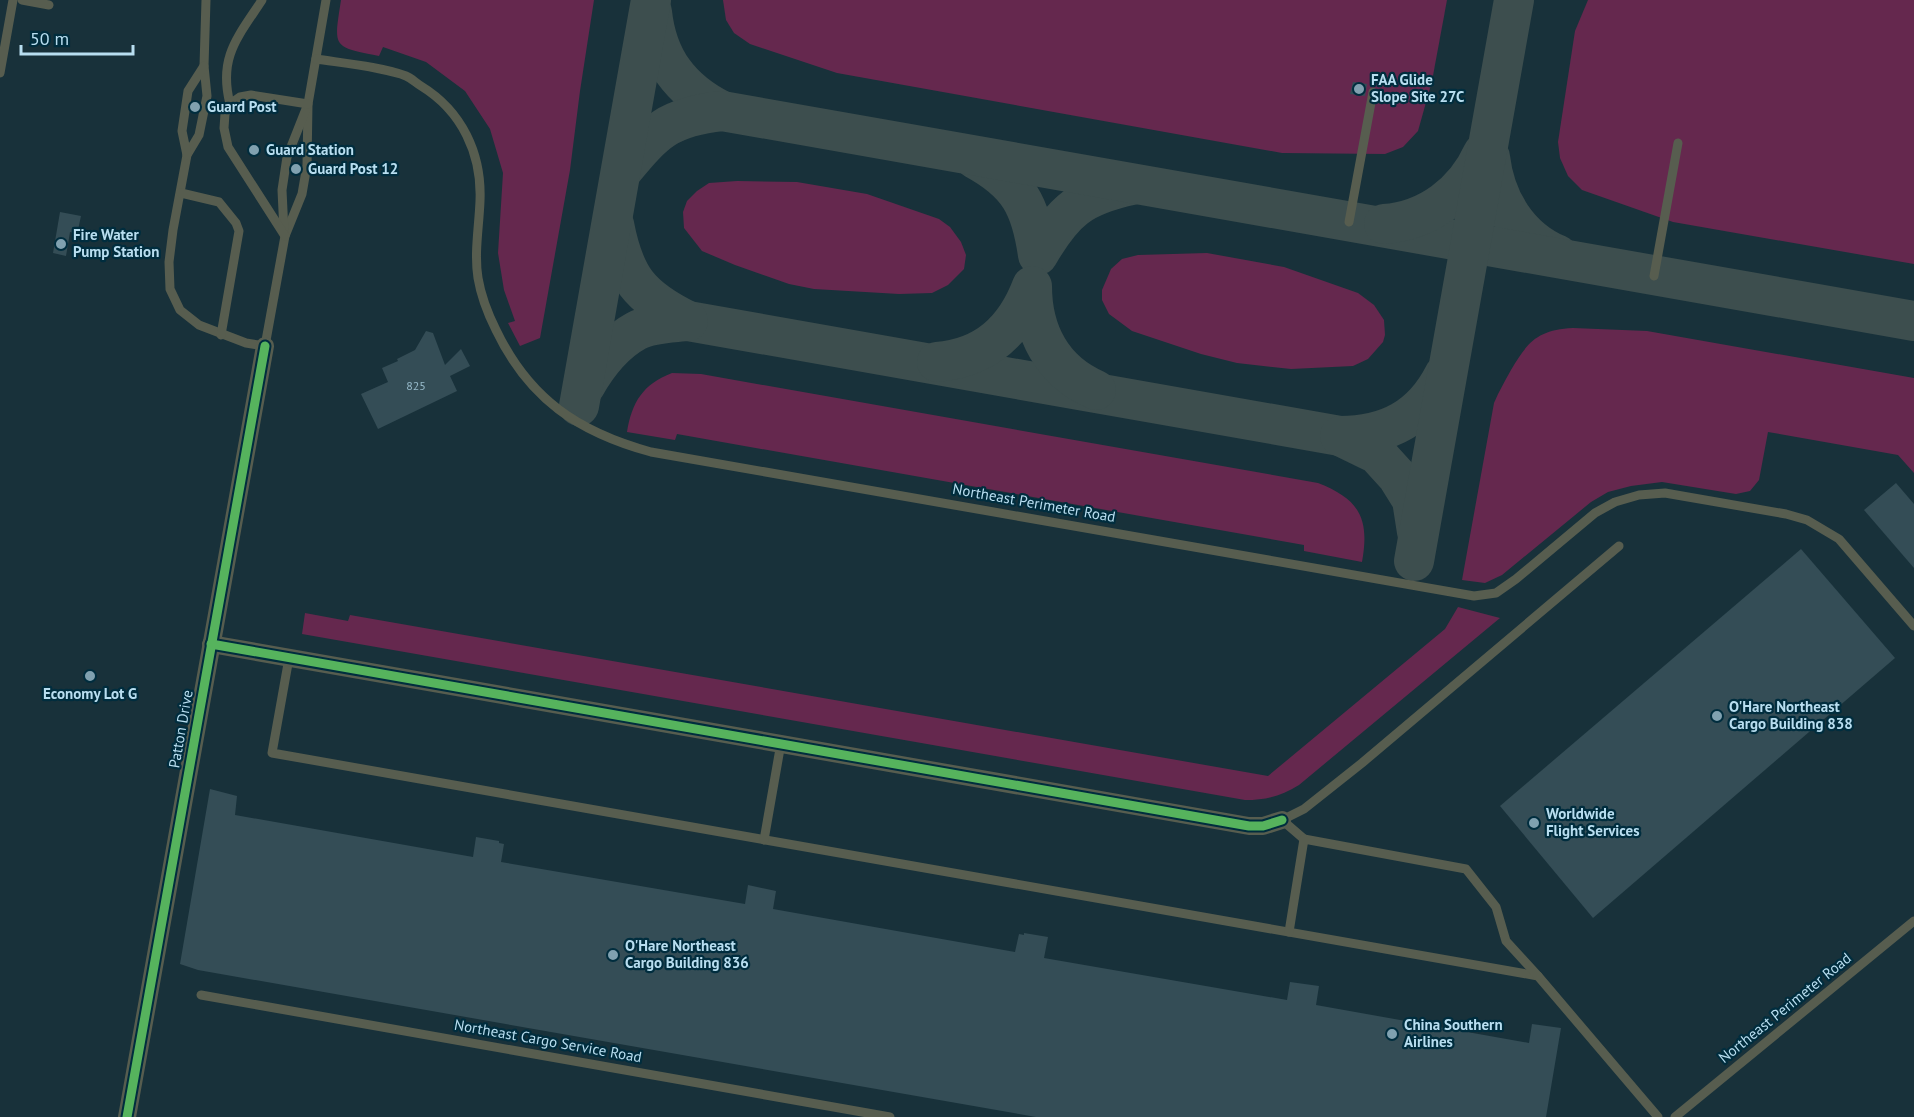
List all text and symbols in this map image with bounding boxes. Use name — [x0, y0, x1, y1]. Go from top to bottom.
scale bar — [21, 18, 134, 56]
text: 50 m — [30, 27, 69, 50]
place label: FAA Glide Slope Site 27C — [1371, 70, 1465, 106]
marker: FAA Glide Slope Site 27C — [1352, 82, 1366, 96]
place label: Guard Post — [207, 97, 277, 116]
marker: Guard Post — [188, 100, 202, 114]
place label: Guard Station — [266, 140, 354, 159]
marker: Guard Station — [247, 143, 261, 157]
place label: Guard Post 12 — [308, 159, 398, 178]
marker: Guard Post 12 — [289, 162, 303, 176]
place label: Fire Water Pump Station — [73, 225, 159, 261]
marker: Fire Water Pump Station — [54, 237, 68, 251]
house number: 825 — [406, 378, 426, 393]
street label: Northeast Perimeter Road — [951, 479, 1117, 526]
marker: Economy Lot G — [83, 669, 97, 683]
place label: Economy Lot G — [43, 684, 137, 703]
street label: Patton Drive — [164, 688, 197, 770]
place label: O'Hare Northeast Cargo Building 838 — [1729, 697, 1853, 733]
marker: O'Hare Northeast Cargo Building 838 — [1710, 709, 1724, 723]
place label: Worldwide Flight Services — [1546, 804, 1640, 840]
marker: Worldwide Flight Services — [1527, 816, 1541, 830]
place label: O'Hare Northeast Cargo Building 836 — [625, 936, 749, 972]
marker: O'Hare Northeast Cargo Building 836 — [606, 948, 620, 962]
street label: Northeast Perimeter Road — [1715, 948, 1855, 1067]
street label: Northeast Cargo Service Road — [453, 1015, 643, 1066]
place label: China Southern Airlines — [1404, 1015, 1503, 1051]
marker: China Southern Airlines — [1385, 1027, 1399, 1041]

